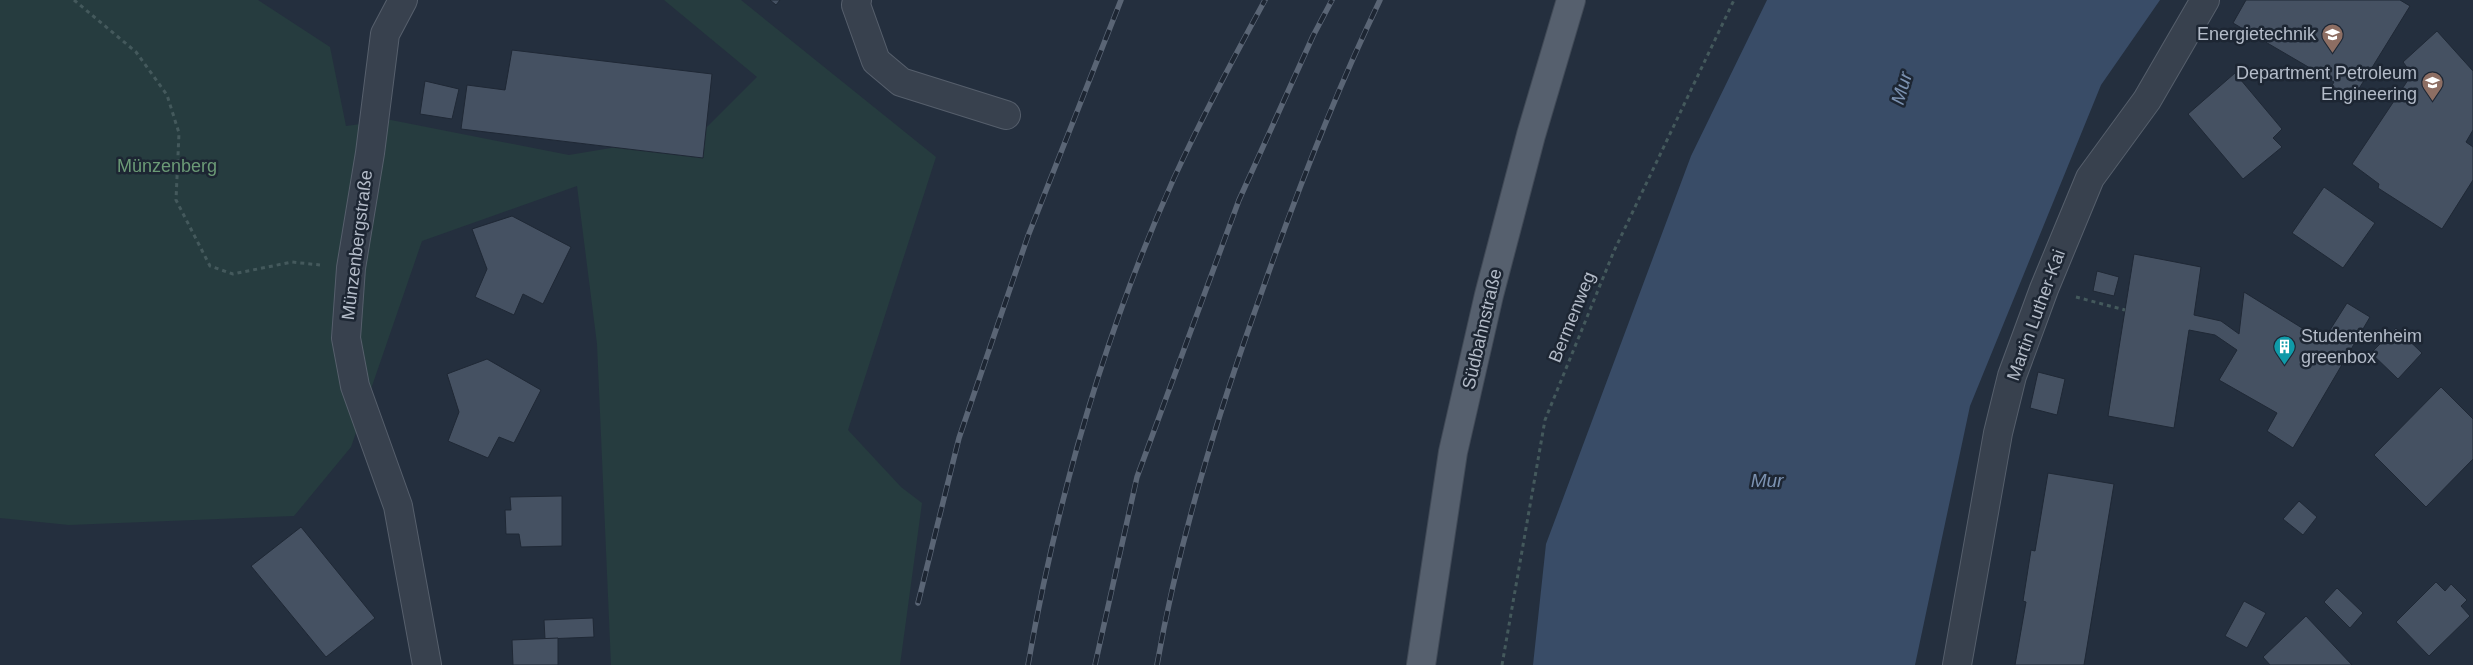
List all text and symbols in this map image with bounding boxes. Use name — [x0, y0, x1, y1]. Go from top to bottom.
school or university icon: Energietechnik — [2320, 22, 2344, 53]
place label: Energietechnik — [2197, 24, 2317, 44]
place label: Department Petroleum Engineering — [2236, 63, 2417, 104]
water label: Mur — [1887, 69, 1916, 107]
school or university icon: Department Petroleum Engineering — [2421, 71, 2445, 102]
park label: Münzenberg — [117, 156, 217, 176]
street label: Münzenbergstraße — [338, 169, 376, 321]
street label: Martin Luther-Kai — [2003, 247, 2069, 383]
street label: Südbahnstraße — [1458, 267, 1506, 391]
street label: Bermenweg — [1545, 269, 1599, 365]
place label: Studentenheim greenbox — [2301, 326, 2422, 367]
building icon: Studentenheim greenbox — [2273, 334, 2297, 365]
water label: Mur — [1751, 470, 1784, 491]

